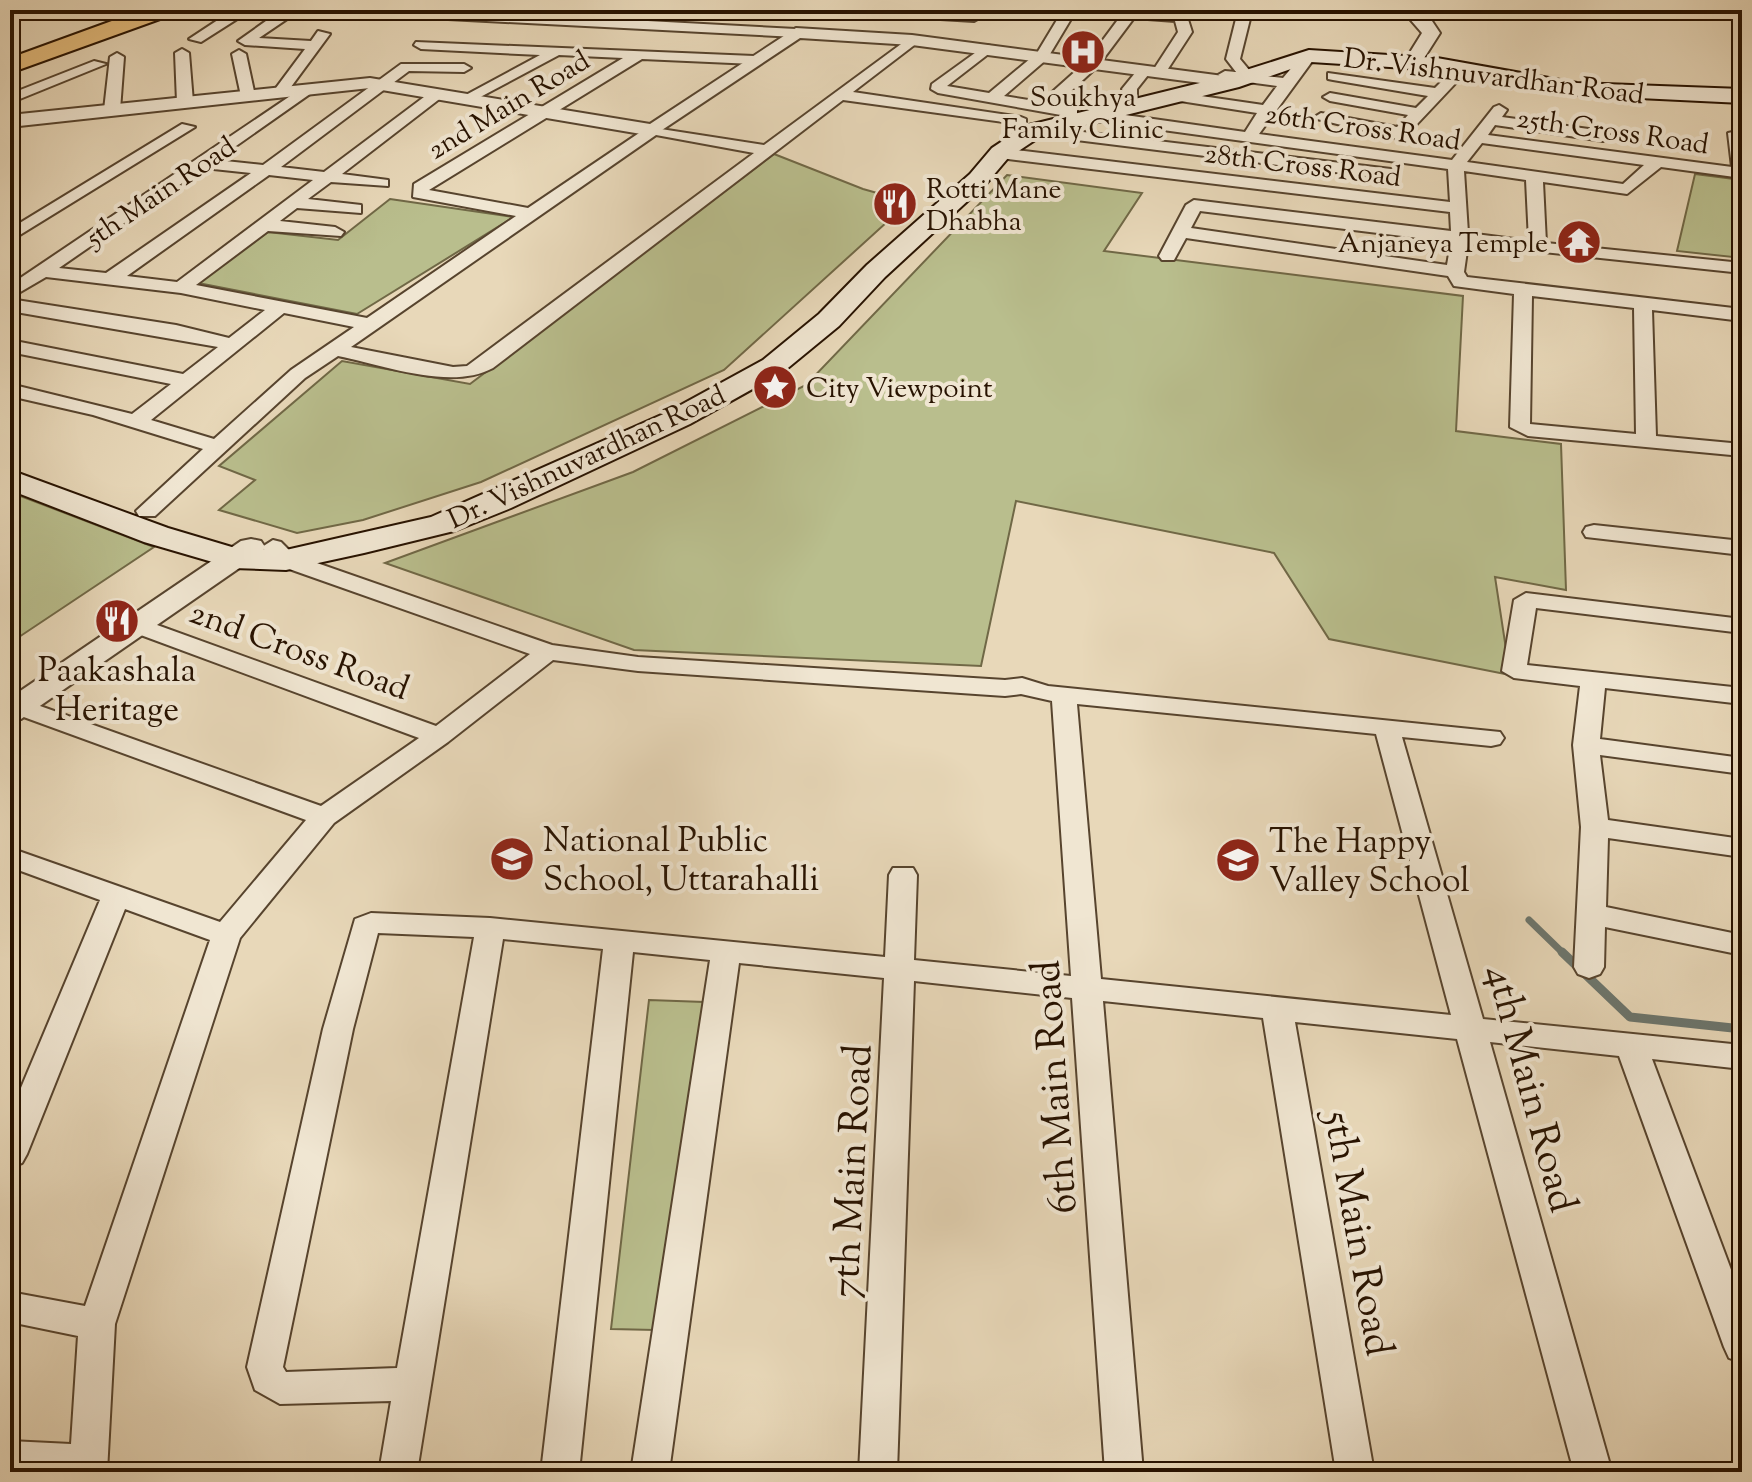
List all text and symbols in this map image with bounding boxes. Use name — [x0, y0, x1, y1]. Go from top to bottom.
hospital icon: Soukhya Family Clinic — [1059, 28, 1107, 76]
street label: Dr. Vishnuvardhan Road — [1341, 40, 1646, 116]
street label: 2nd Main Road — [421, 42, 599, 171]
place label: Soukhya Family Clinic — [1002, 79, 1164, 151]
street label: 26th Cross Road — [1262, 95, 1463, 163]
street label: 25th Cross Road — [1514, 100, 1711, 166]
street label: 5th Main Road — [77, 128, 245, 260]
street label: 28th Cross Road — [1202, 135, 1404, 199]
place label: Rotti Mane Dhabha — [926, 171, 1062, 243]
restaurant icon: Rotti Mane Dhabha — [871, 180, 919, 228]
temple icon: Anjaneya Temple — [1555, 218, 1603, 266]
place label: Anjaneya Temple — [1338, 225, 1548, 265]
place icon: City Viewpoint — [751, 363, 799, 411]
place label: City Viewpoint — [806, 370, 993, 410]
street label: Dr. Vishnuvardhan Road — [442, 377, 733, 541]
street label: 2nd Cross Road — [182, 590, 416, 715]
restaurant icon: Paakashala Heritage — [93, 597, 141, 645]
place label: Paakashala Heritage — [38, 648, 196, 736]
place label: National Public School, Uttarahalli — [543, 818, 819, 906]
place label: The Happy Valley School — [1269, 819, 1470, 907]
school or university icon: National Public School, Uttarahalli — [488, 835, 536, 883]
school or university icon: The Happy Valley School — [1214, 836, 1262, 884]
street label: 6th Main Road — [1020, 958, 1095, 1215]
street label: 4th Main Road — [1468, 959, 1589, 1219]
street label: 7th Main Road — [819, 1043, 890, 1300]
street label: 5th Main Road — [1306, 1105, 1405, 1361]

